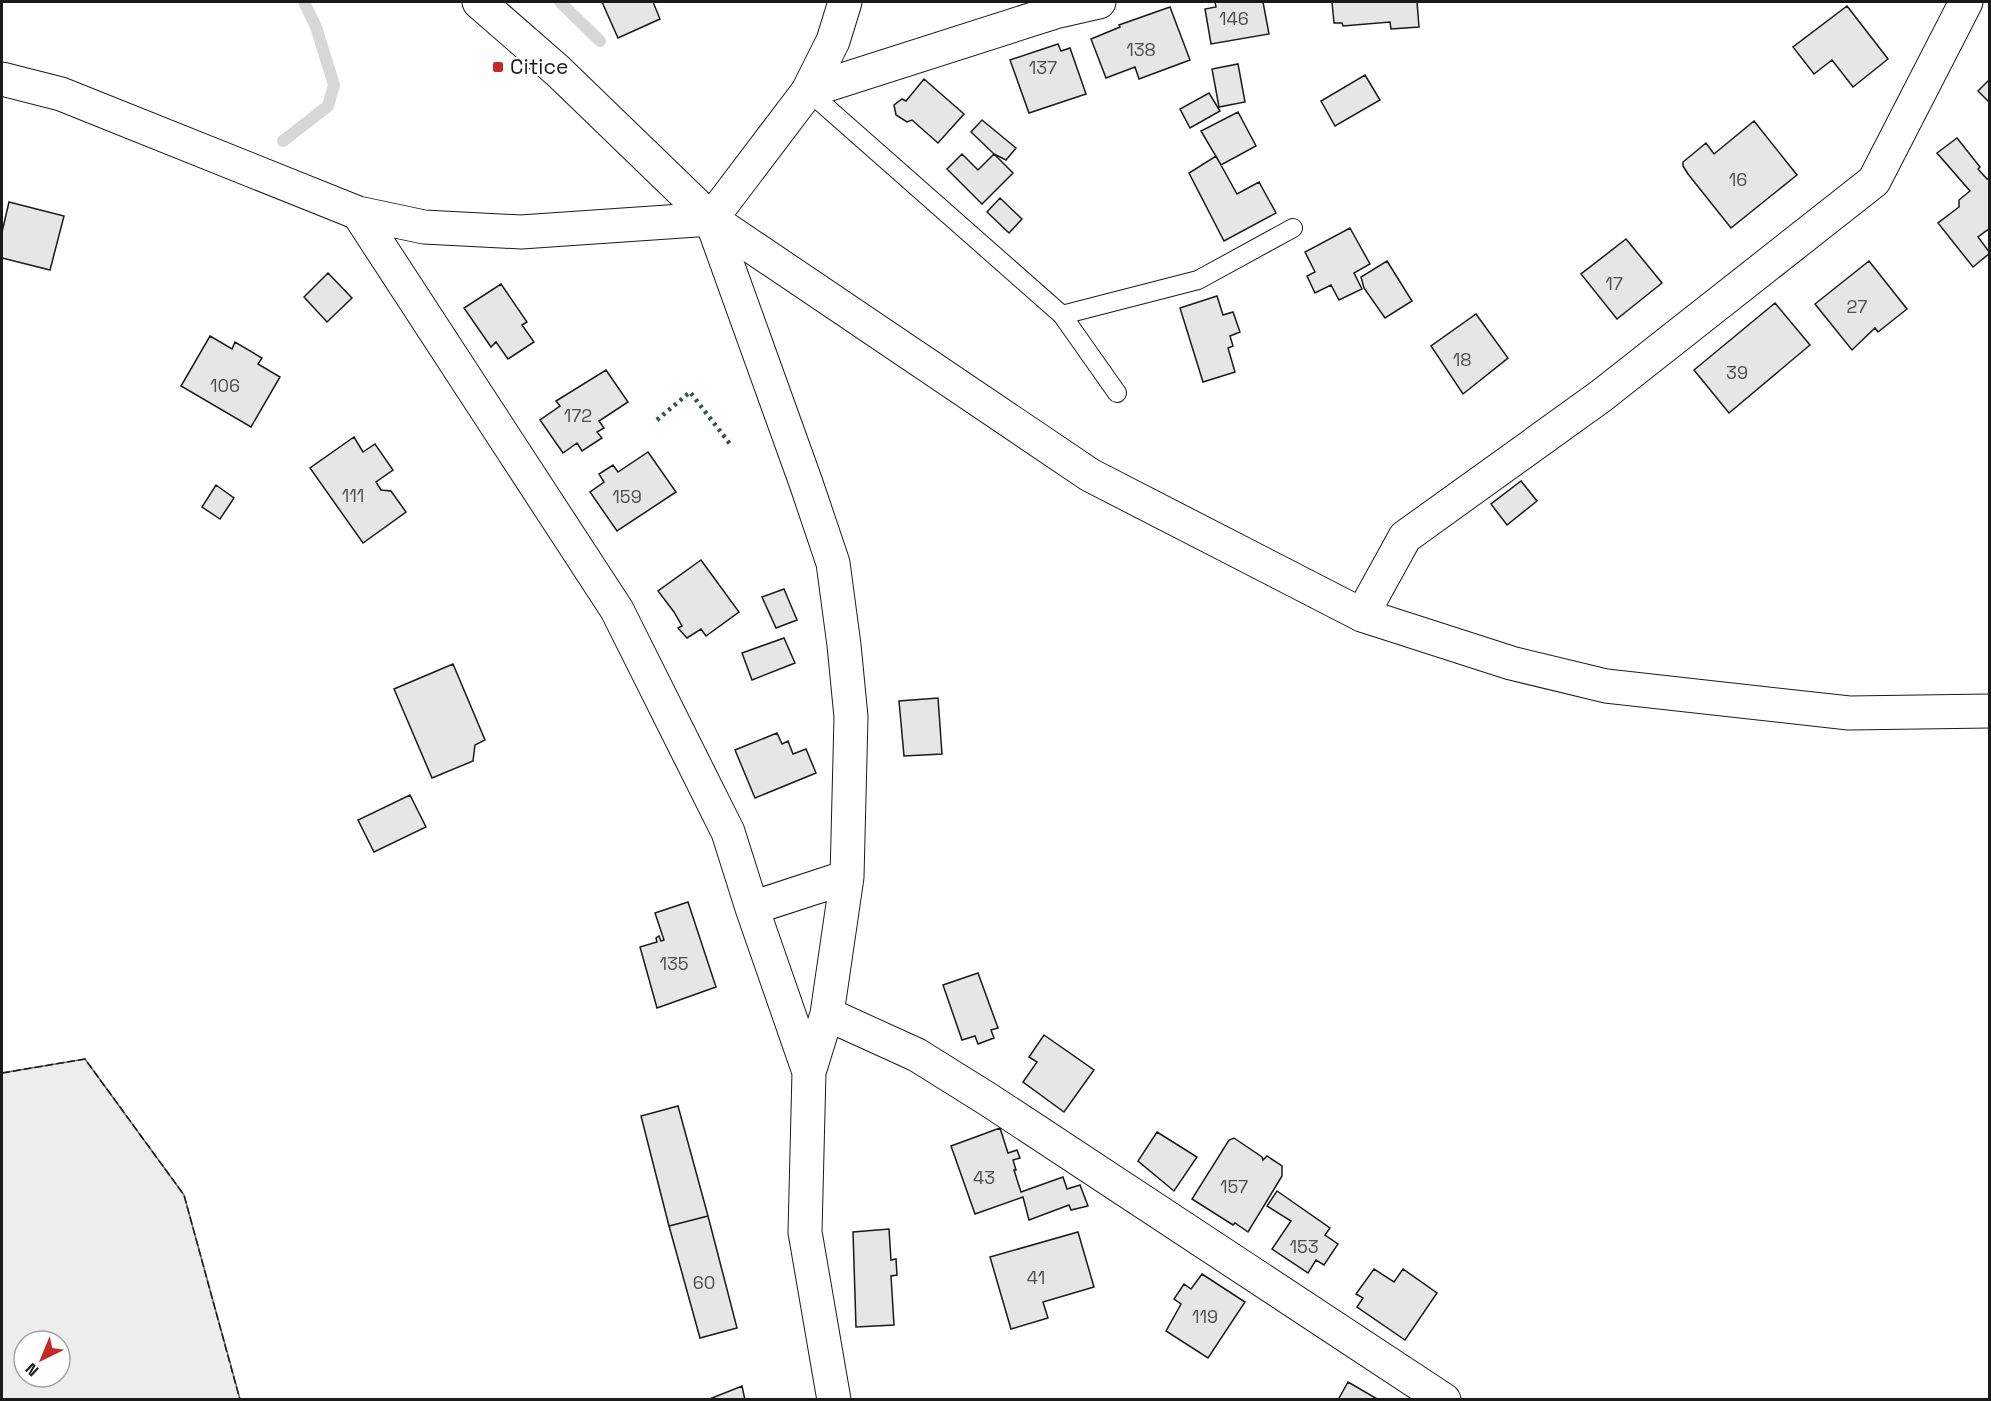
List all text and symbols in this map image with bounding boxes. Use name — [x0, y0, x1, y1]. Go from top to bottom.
house number: 146 — [1219, 7, 1249, 30]
house number: 138 — [1126, 38, 1156, 61]
place label: Citice — [510, 53, 568, 80]
house number: 137 — [1029, 56, 1057, 79]
marker: Citice — [491, 60, 505, 74]
house number: 16 — [1729, 168, 1747, 191]
house number: 17 — [1605, 272, 1623, 295]
house number: 27 — [1847, 295, 1867, 318]
house number: 18 — [1453, 348, 1471, 371]
house number: 39 — [1726, 361, 1748, 384]
house number: 106 — [210, 374, 240, 397]
house number: 172 — [564, 404, 592, 427]
house number: 111 — [342, 484, 364, 507]
house number: 159 — [612, 485, 642, 508]
house number: 135 — [659, 952, 689, 975]
house number: 43 — [973, 1166, 995, 1189]
house number: 157 — [1220, 1175, 1248, 1198]
house number: 153 — [1289, 1235, 1319, 1258]
house number: 41 — [1027, 1266, 1045, 1289]
house number: 60 — [693, 1271, 715, 1294]
house number: 119 — [1192, 1305, 1218, 1328]
north arrow — [12, 1329, 72, 1389]
text: N — [21, 1358, 43, 1381]

